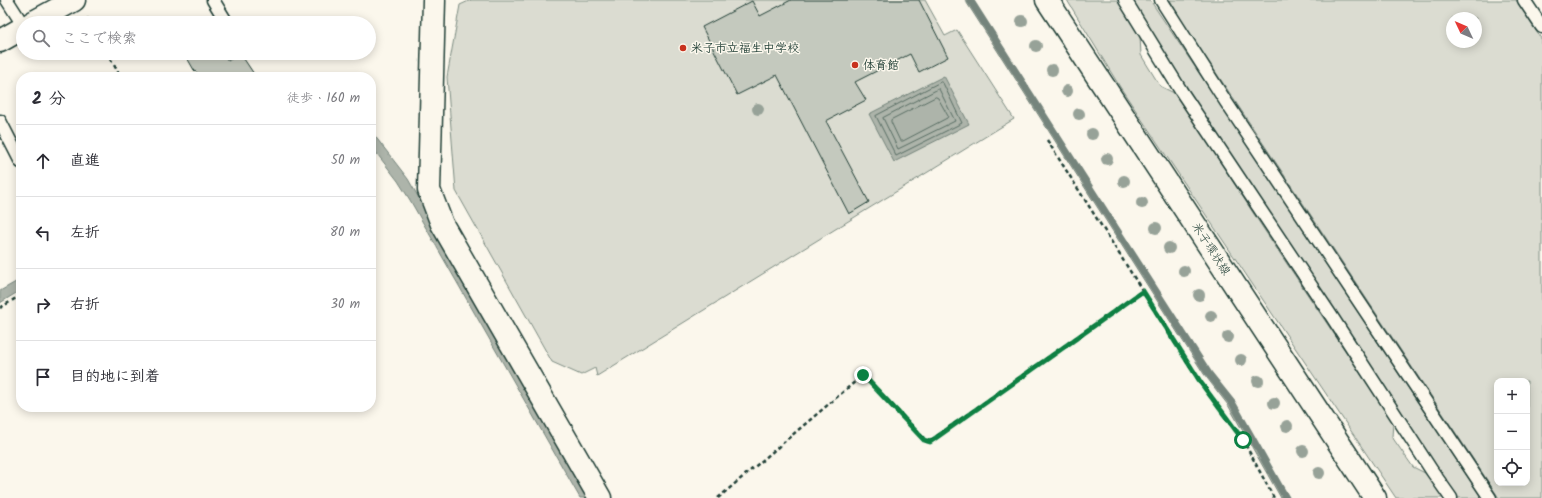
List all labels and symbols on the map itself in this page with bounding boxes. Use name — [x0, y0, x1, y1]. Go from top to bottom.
north arrow — [1446, 12, 1482, 48]
place label: 米子市立福生中学校 — [691, 39, 799, 58]
marker: 米子市立福生中学校 — [678, 43, 688, 53]
place label: 体育館 — [863, 56, 899, 75]
marker: 体育館 — [850, 60, 860, 70]
street label: 米子環状線 — [1187, 219, 1235, 279]
route end — [854, 366, 872, 384]
route start — [1234, 431, 1252, 449]

